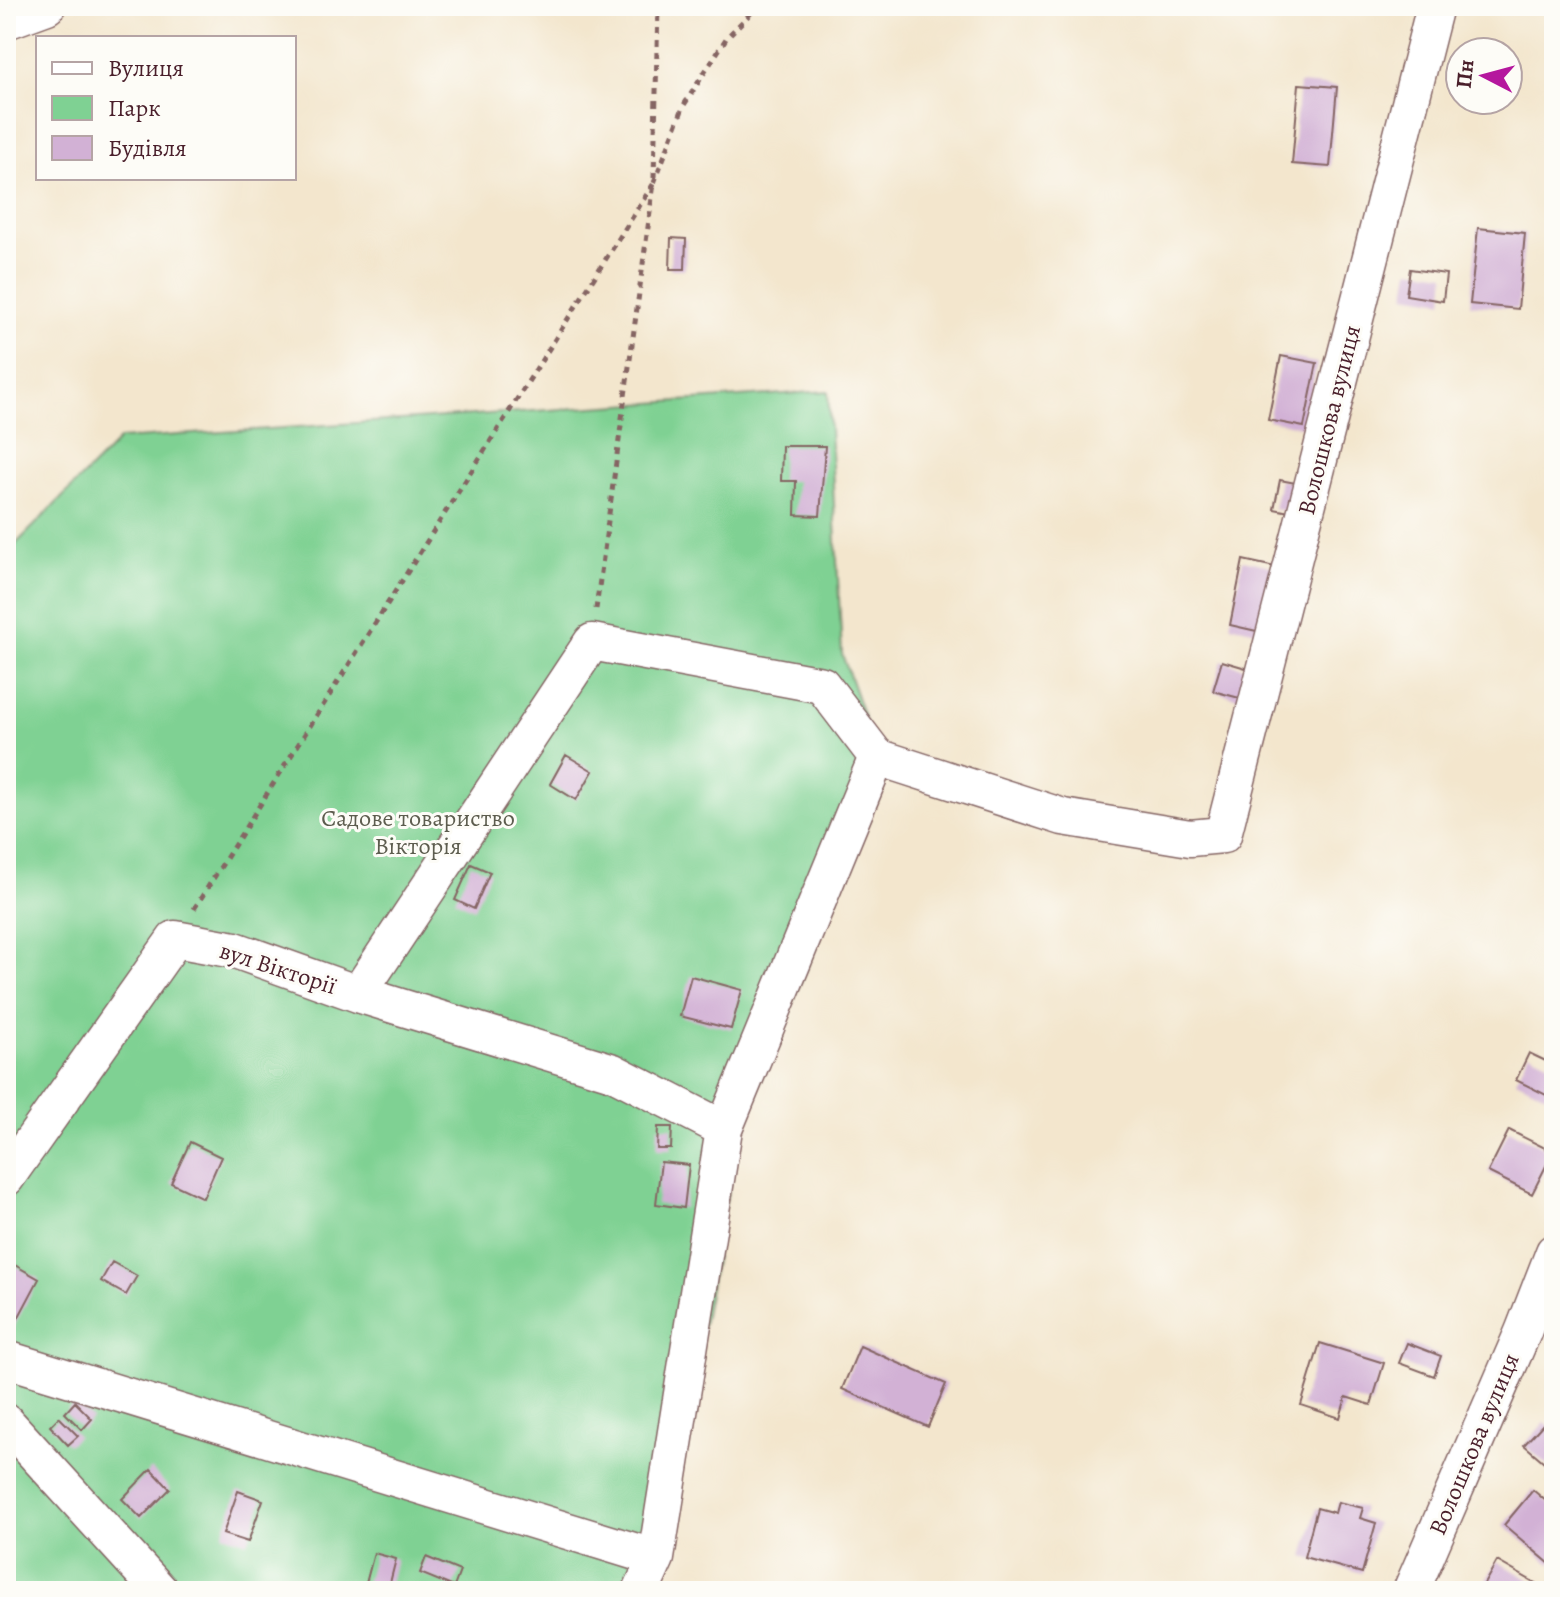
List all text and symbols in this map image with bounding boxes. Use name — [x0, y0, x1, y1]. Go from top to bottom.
legend — [36, 36, 296, 180]
north arrow — [1444, 36, 1524, 116]
text: Вулиця — [108, 52, 184, 84]
text: Пн — [1449, 58, 1482, 90]
text: Парк — [108, 92, 161, 124]
text: Будівля — [108, 132, 187, 164]
street label: Волошкова вулиця — [1290, 322, 1368, 518]
park label: Садове товариство Вікторія — [321, 802, 515, 862]
street label: вул Вікторії — [215, 934, 341, 1002]
street label: Волошкова вулиця — [1421, 1348, 1527, 1540]

